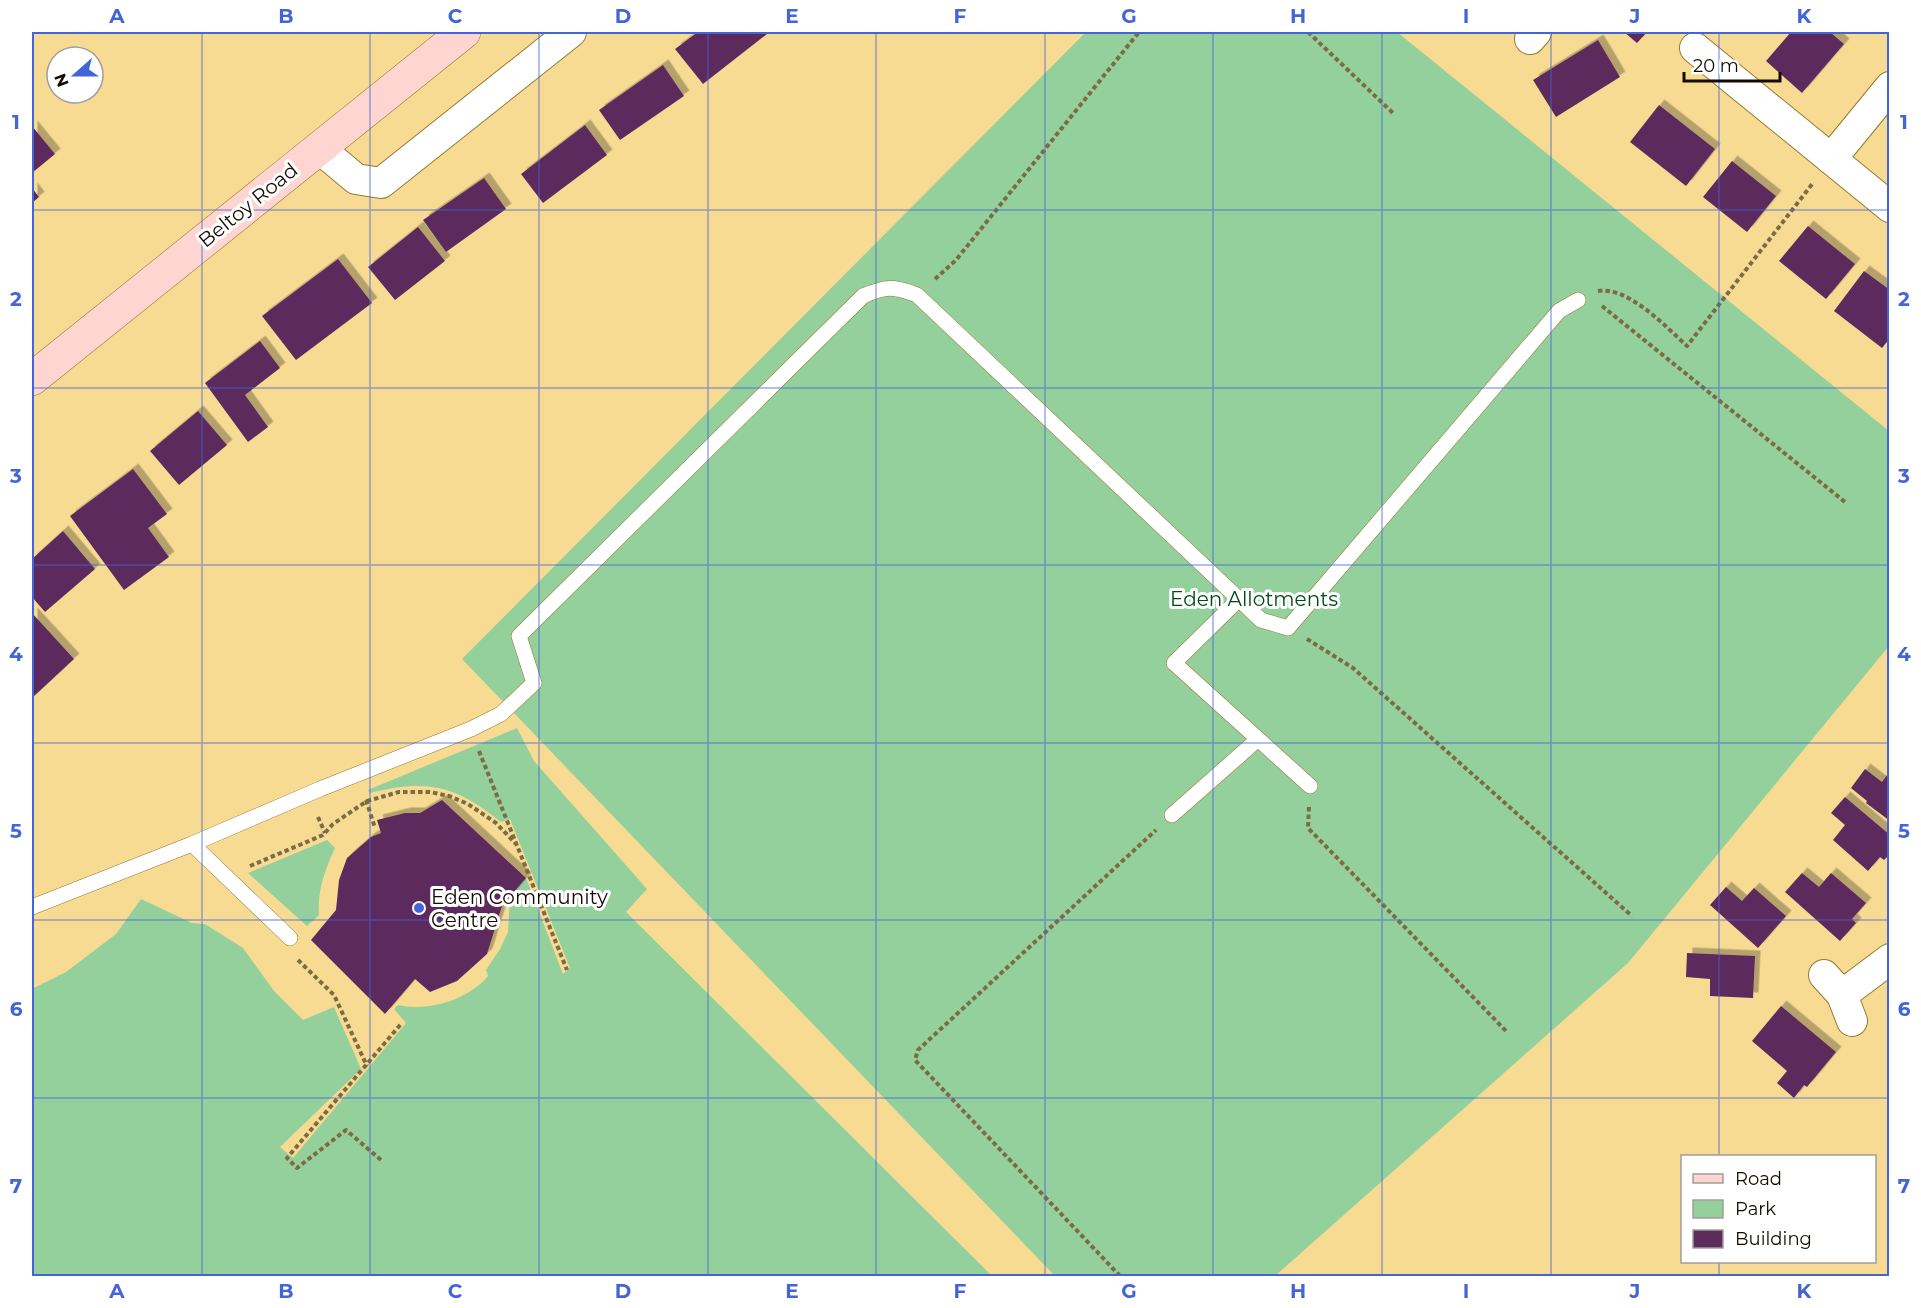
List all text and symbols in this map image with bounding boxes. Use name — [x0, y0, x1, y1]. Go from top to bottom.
text: A — [108, 4, 125, 28]
text: B — [278, 4, 294, 28]
text: C — [448, 4, 463, 28]
text: D — [615, 4, 631, 28]
text: E — [785, 4, 799, 28]
text: F — [954, 4, 967, 28]
text: G — [1121, 4, 1137, 28]
text: H — [1290, 4, 1306, 28]
text: I — [1463, 4, 1469, 28]
text: J — [1629, 4, 1640, 28]
text: K — [1797, 4, 1813, 28]
north arrow — [45, 45, 105, 105]
scale bar — [1684, 45, 1780, 83]
text: 20 m — [1693, 55, 1739, 77]
text: N — [50, 71, 73, 90]
text: 1 — [12, 110, 20, 134]
text: 1 — [1900, 110, 1908, 134]
street label: Beltoy Road — [194, 158, 302, 252]
text: 2 — [10, 287, 22, 311]
text: 2 — [1898, 287, 1910, 311]
text: 3 — [9, 464, 22, 488]
text: 3 — [1897, 464, 1910, 488]
park label: Eden Allotments — [1170, 587, 1338, 611]
text: 4 — [9, 642, 23, 666]
text: 4 — [1897, 642, 1911, 666]
text: 5 — [10, 819, 22, 843]
text: 5 — [1898, 819, 1910, 843]
place label: Eden Community Centre — [431, 885, 608, 932]
marker: Eden Community Centre — [412, 901, 426, 915]
text: 6 — [10, 997, 23, 1021]
text: 6 — [1898, 997, 1911, 1021]
legend — [1681, 1155, 1876, 1263]
text: Road — [1735, 1168, 1782, 1190]
text: 7 — [10, 1174, 22, 1198]
text: 7 — [1898, 1174, 1910, 1198]
text: Park — [1735, 1198, 1776, 1220]
text: Building — [1735, 1228, 1812, 1250]
text: A — [108, 1279, 125, 1303]
text: B — [278, 1279, 294, 1303]
text: C — [448, 1279, 463, 1303]
text: D — [615, 1279, 631, 1303]
text: E — [785, 1279, 799, 1303]
text: F — [954, 1279, 967, 1303]
text: G — [1121, 1279, 1137, 1303]
text: H — [1290, 1279, 1306, 1303]
text: I — [1463, 1279, 1469, 1303]
text: J — [1629, 1279, 1640, 1303]
text: K — [1797, 1279, 1813, 1303]

